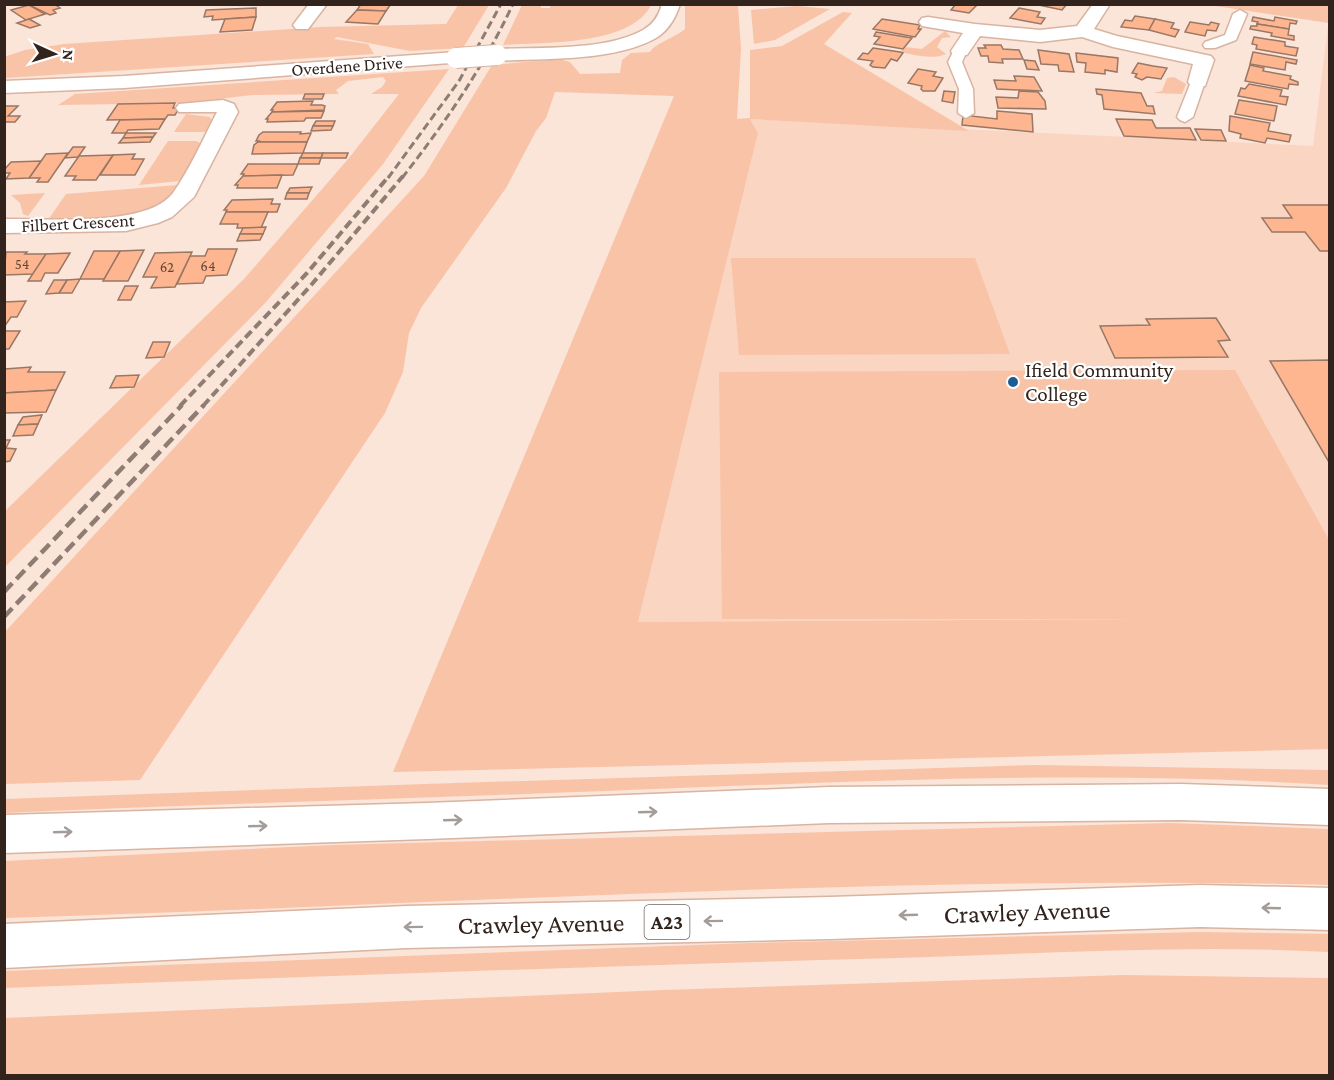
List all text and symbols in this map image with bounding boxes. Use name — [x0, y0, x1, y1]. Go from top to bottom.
north arrow — [24, 24, 84, 84]
text: N — [60, 49, 77, 61]
street label: Overdene Drive — [291, 52, 403, 80]
street label: Filbert Crescent — [21, 210, 136, 236]
house number: 54 — [15, 256, 29, 272]
house number: 64 — [200, 258, 216, 274]
house number: 62 — [160, 259, 174, 275]
place label: Ifield Community College — [1025, 358, 1173, 406]
marker: Ifield Community College — [1006, 375, 1020, 389]
one-way arrow — [637, 807, 657, 818]
one-way arrow — [442, 814, 462, 826]
one-way arrow — [247, 821, 267, 832]
one-way arrow — [52, 827, 72, 838]
street label: Crawley Avenue — [943, 895, 1111, 929]
one-way arrow — [1262, 902, 1282, 914]
road number: A23 — [644, 905, 690, 939]
street label: Crawley Avenue — [457, 908, 625, 940]
one-way arrow — [899, 910, 919, 921]
one-way arrow — [704, 915, 724, 926]
one-way arrow — [404, 922, 424, 933]

